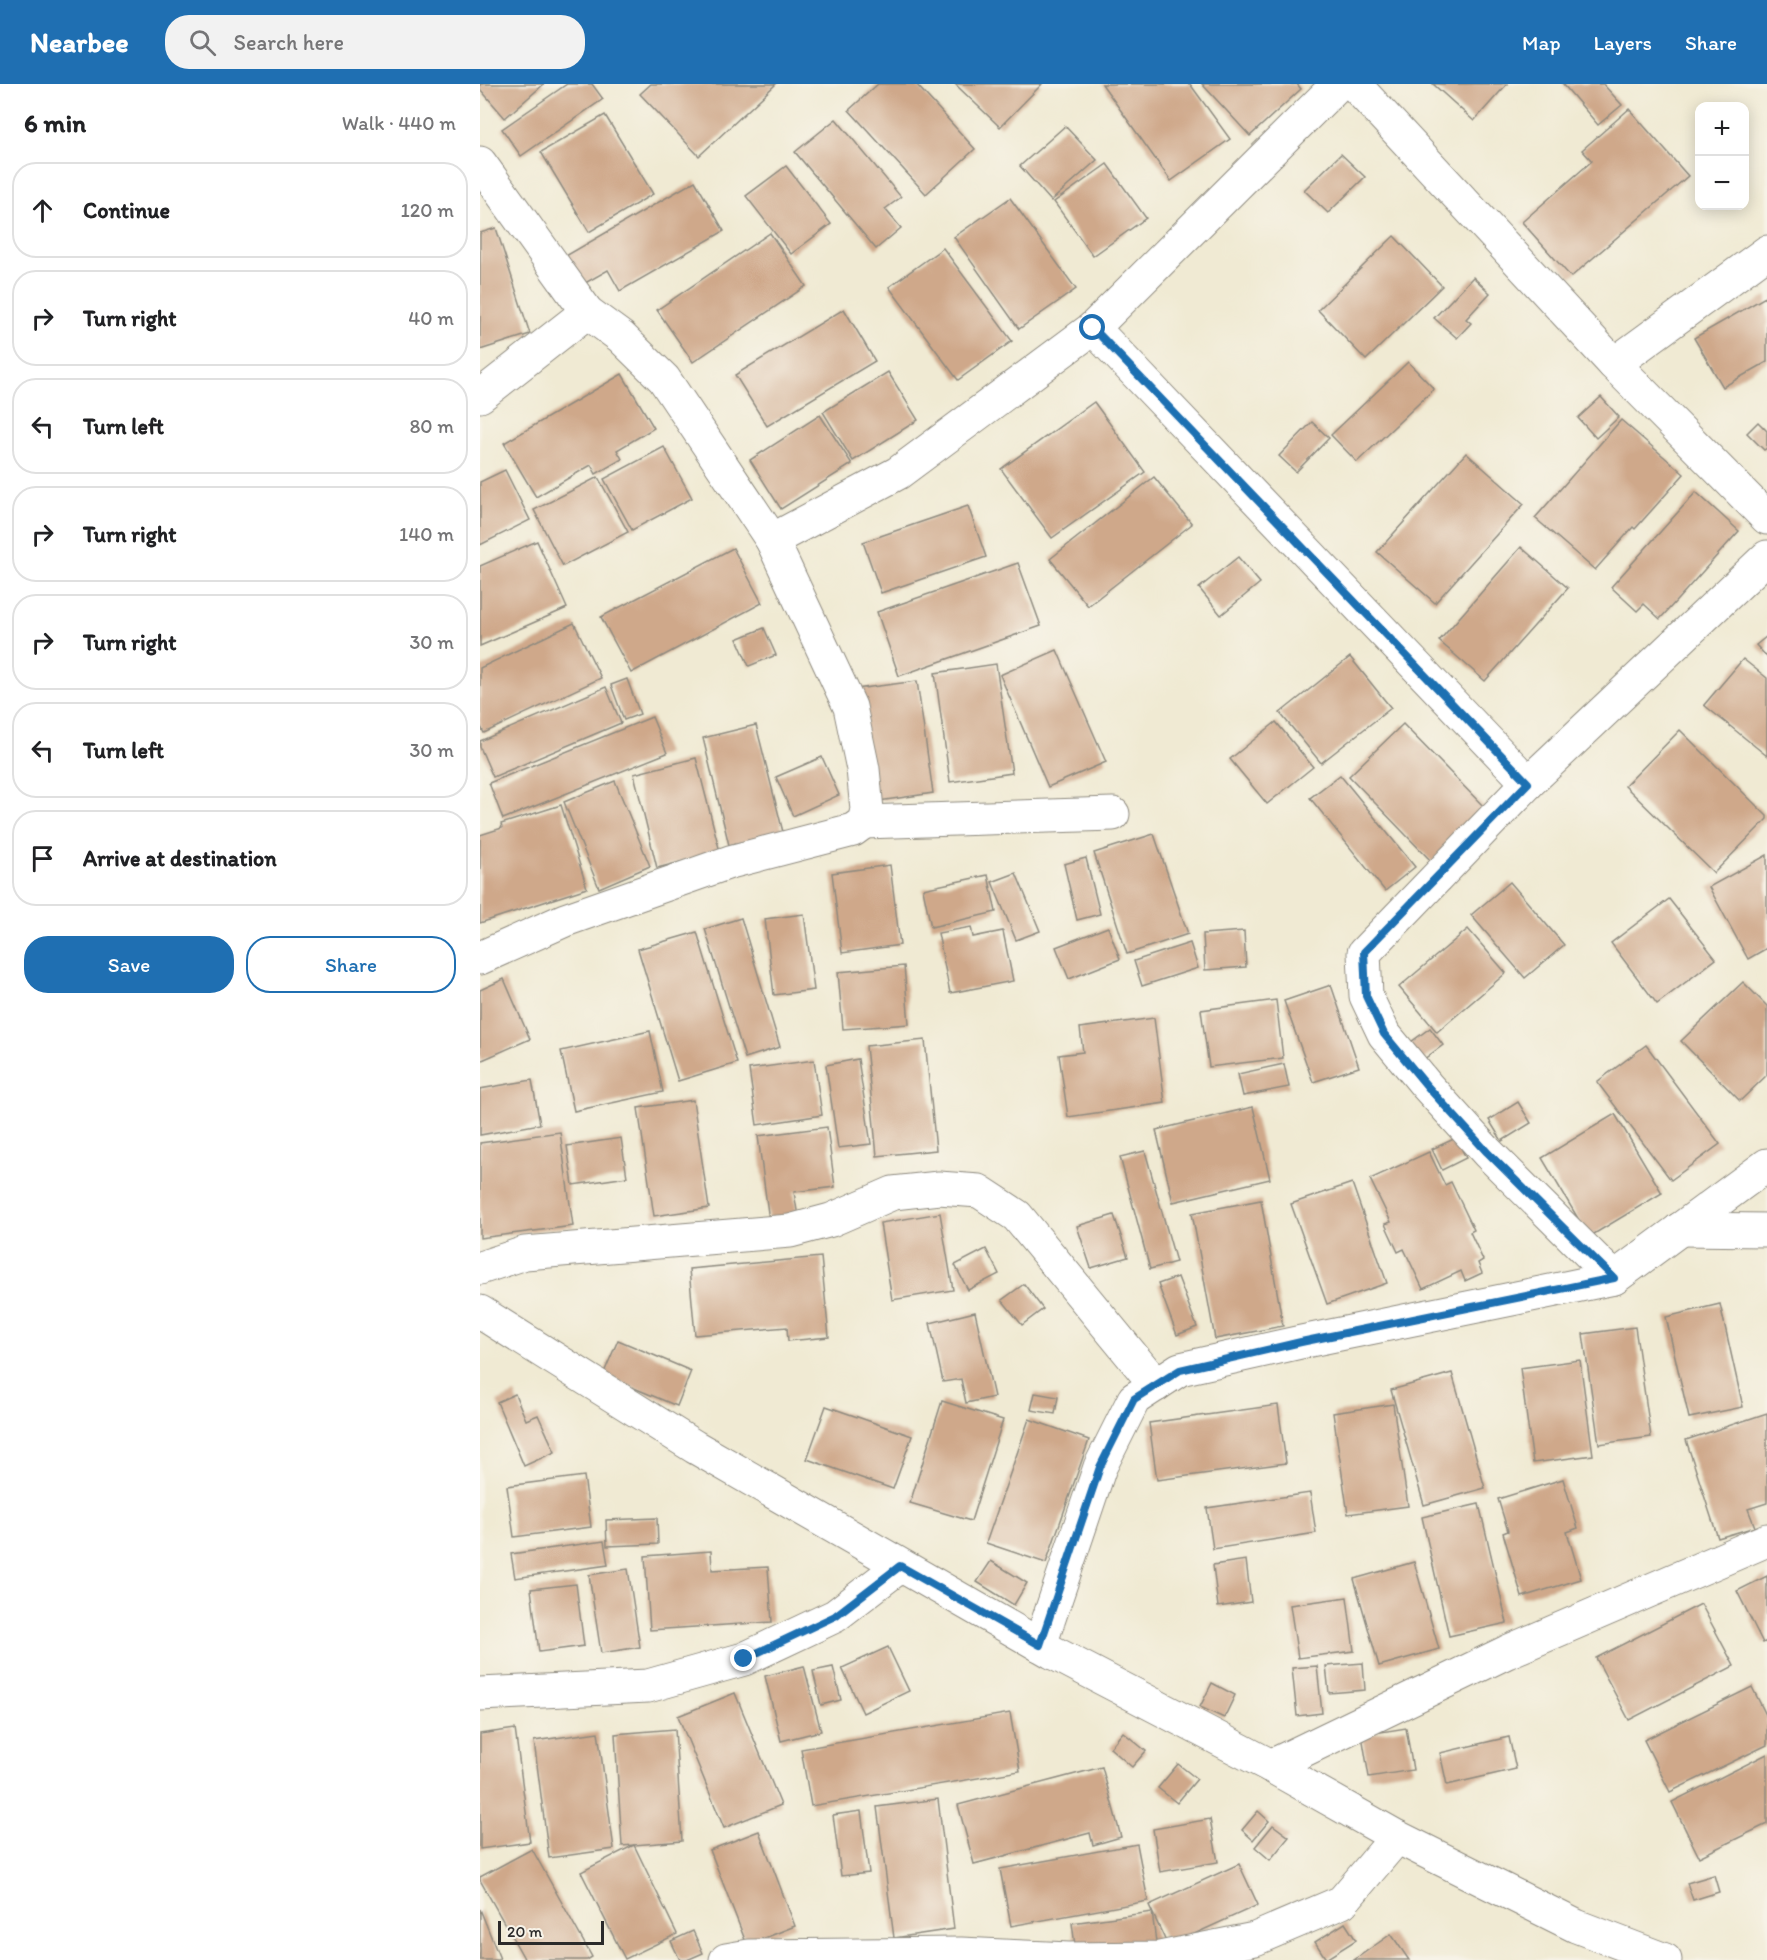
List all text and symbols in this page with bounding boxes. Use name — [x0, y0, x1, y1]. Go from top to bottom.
search box — [165, 15, 585, 69]
text: Nearbee — [30, 25, 129, 59]
icon: search — [186, 26, 219, 59]
text: Search here — [234, 29, 344, 56]
text: Map — [1522, 30, 1561, 55]
text: Layers — [1594, 30, 1652, 55]
text: Share — [1685, 30, 1737, 55]
map controls — [1695, 102, 1749, 210]
button: + — [1695, 102, 1749, 156]
text: 6 min — [24, 107, 86, 139]
text: Walk · 440 m — [342, 111, 456, 135]
button: − — [1695, 156, 1749, 210]
icon: ahead — [26, 194, 59, 227]
text: Continue — [83, 197, 170, 224]
text: 120 m — [401, 198, 454, 222]
icon: right — [26, 302, 59, 335]
text: Turn right — [83, 305, 177, 332]
text: 40 m — [408, 306, 454, 330]
route start — [1079, 314, 1105, 340]
icon: left — [26, 410, 59, 443]
text: Turn left — [83, 413, 164, 440]
text: 80 m — [409, 414, 454, 438]
icon: right — [26, 518, 59, 551]
text: Turn right — [83, 521, 177, 548]
text: 140 m — [399, 522, 454, 546]
icon: right — [26, 626, 59, 659]
text: Turn right — [83, 629, 177, 656]
text: 30 m — [409, 630, 454, 654]
icon: left — [26, 734, 59, 767]
text: Turn left — [83, 737, 164, 764]
text: 30 m — [409, 738, 454, 762]
icon: arrive — [26, 842, 59, 875]
text: Arrive at destination — [83, 845, 277, 872]
button: Save — [24, 936, 234, 993]
button: Share — [246, 936, 456, 993]
route end — [730, 1645, 756, 1671]
scale bar — [498, 1918, 604, 1946]
text: 20 m — [507, 1922, 542, 1941]

